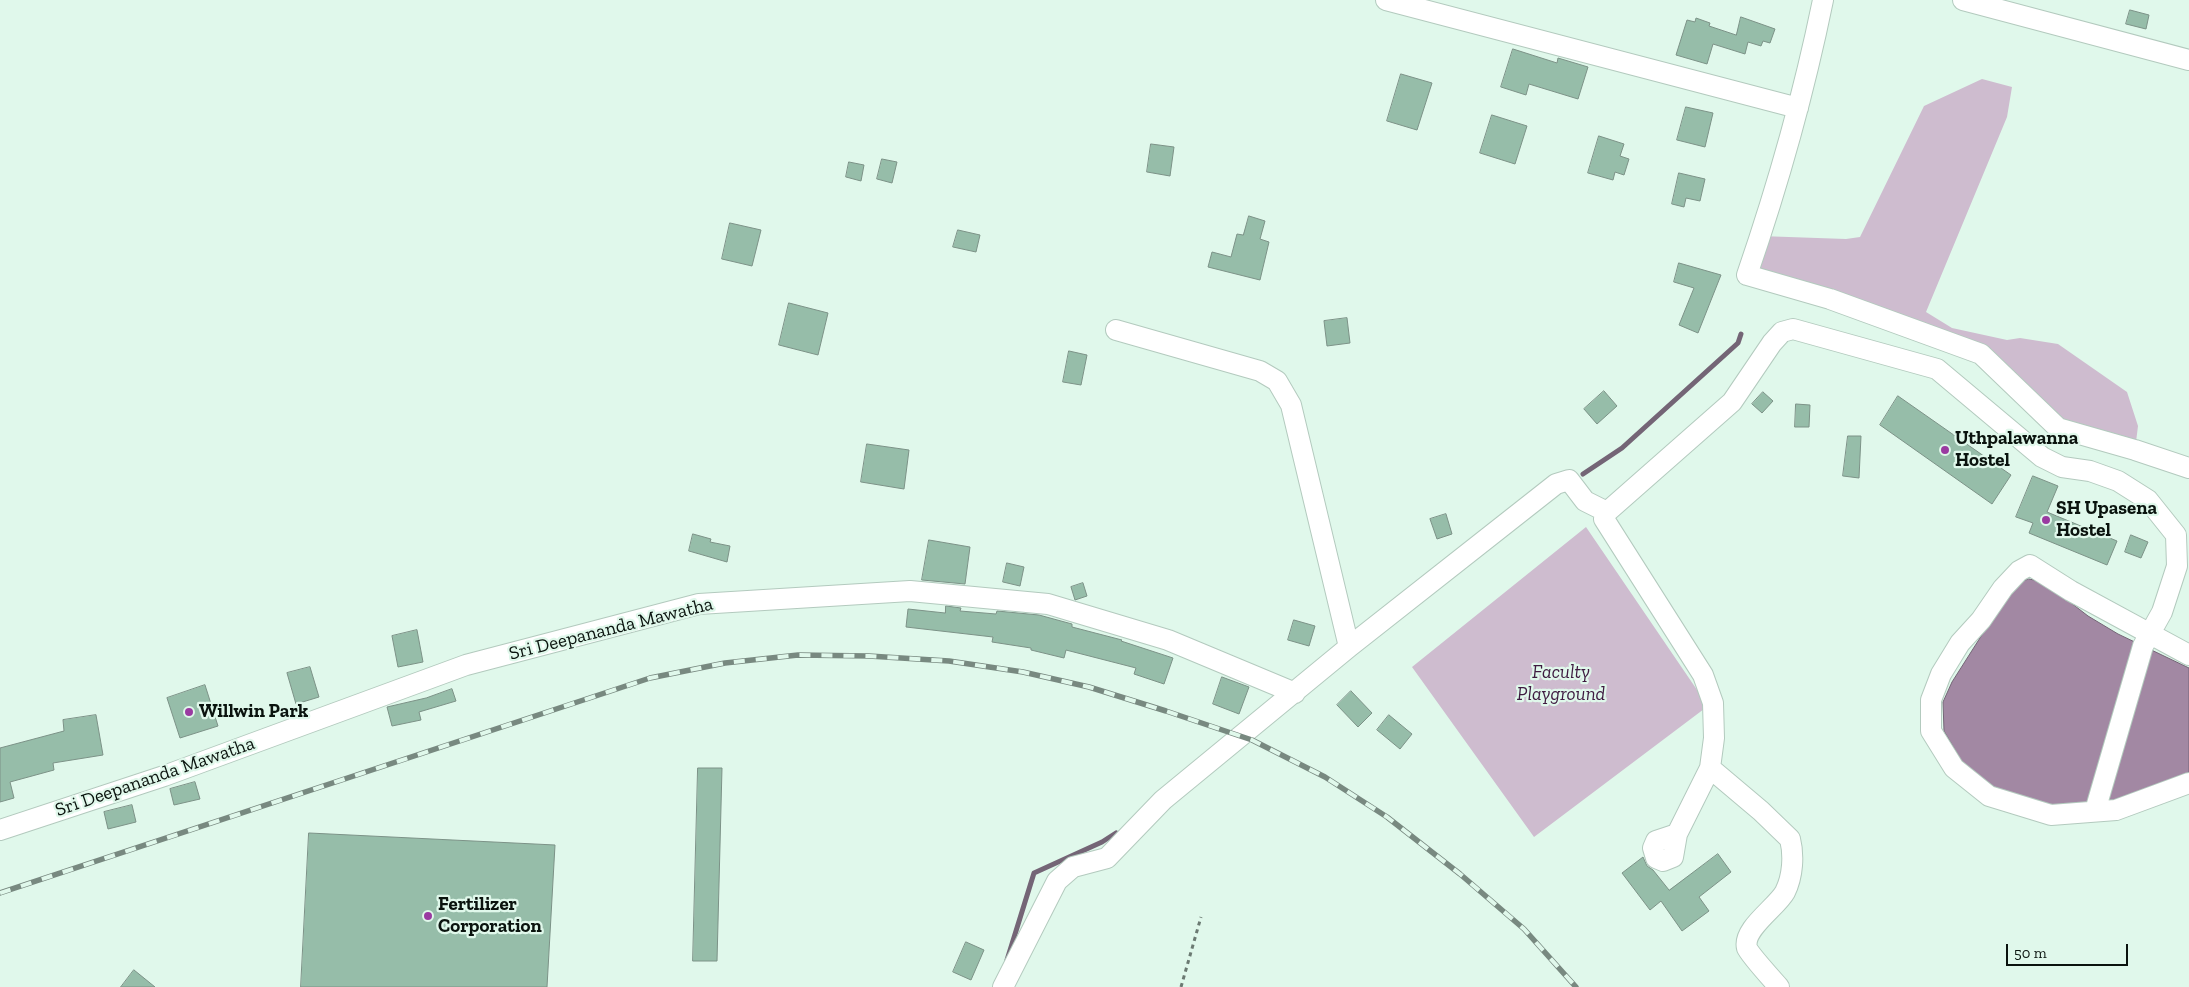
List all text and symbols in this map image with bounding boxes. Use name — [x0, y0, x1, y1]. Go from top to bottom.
place label: Uthpalawanna Hostel — [1955, 428, 2078, 472]
marker: Uthpalawanna Hostel — [1939, 444, 1951, 456]
place label: SH Upasena Hostel — [2056, 498, 2157, 542]
marker: SH Upasena Hostel — [2040, 514, 2052, 526]
street label: Sri Deepananda Mawatha — [507, 593, 715, 665]
park label: Faculty Playground — [1517, 662, 1605, 706]
place label: Willwin Park — [199, 701, 308, 723]
marker: Willwin Park — [183, 706, 195, 718]
street label: Sri Deepananda Mawatha — [52, 732, 258, 822]
place label: Fertilizer Corporation — [438, 894, 542, 938]
marker: Fertilizer Corporation — [422, 910, 434, 922]
scale bar — [2009, 934, 2132, 966]
text: 50 m — [2014, 944, 2047, 962]

